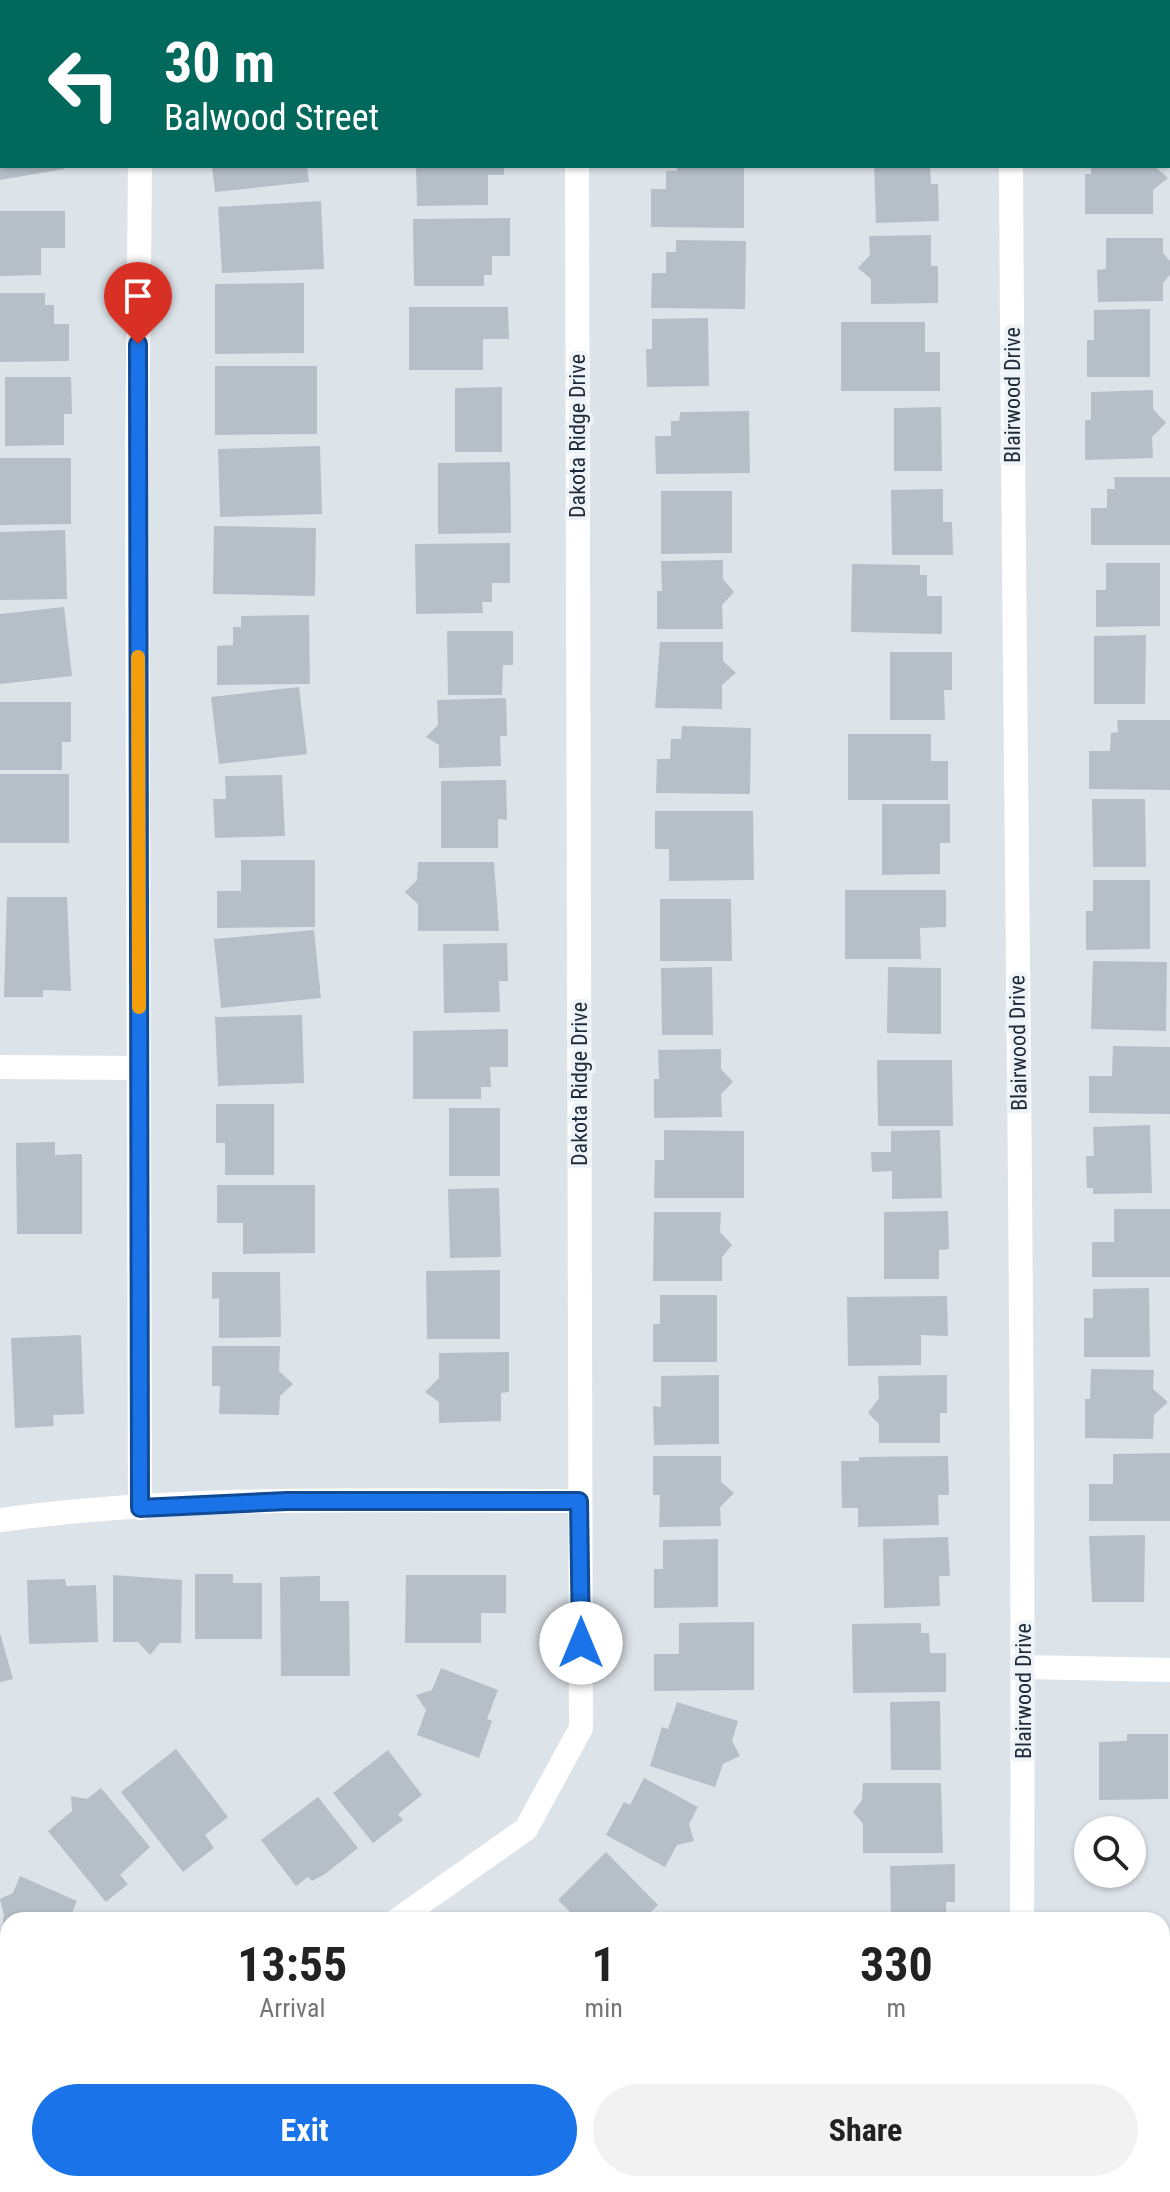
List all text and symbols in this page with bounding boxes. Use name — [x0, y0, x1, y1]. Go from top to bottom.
text: 30 m — [164, 30, 275, 96]
icon: left — [32, 32, 136, 136]
text: Balwood Street — [164, 97, 379, 139]
pin — [104, 262, 172, 344]
icon: arrive — [116, 274, 160, 318]
street label: Blairwood Drive — [1000, 327, 1025, 463]
street label: Dakota Ridge Drive — [565, 354, 590, 518]
street label: Blairwood Drive — [1004, 975, 1032, 1111]
street label: Dakota Ridge Drive — [567, 1002, 592, 1166]
position arrow — [539, 1601, 623, 1685]
street label: Blairwood Drive — [1011, 1623, 1036, 1759]
map controls — [1074, 1816, 1146, 1888]
button: search — [1074, 1816, 1146, 1888]
text: 13:55 — [237, 1936, 347, 1993]
text: 1 — [592, 1936, 616, 1993]
text: 330 — [860, 1936, 933, 1993]
text: Arrival — [259, 1993, 325, 2023]
text: min — [585, 1993, 623, 2023]
text: m — [887, 1993, 906, 2023]
button: Exit — [32, 2084, 577, 2176]
button: Share — [593, 2084, 1138, 2176]

